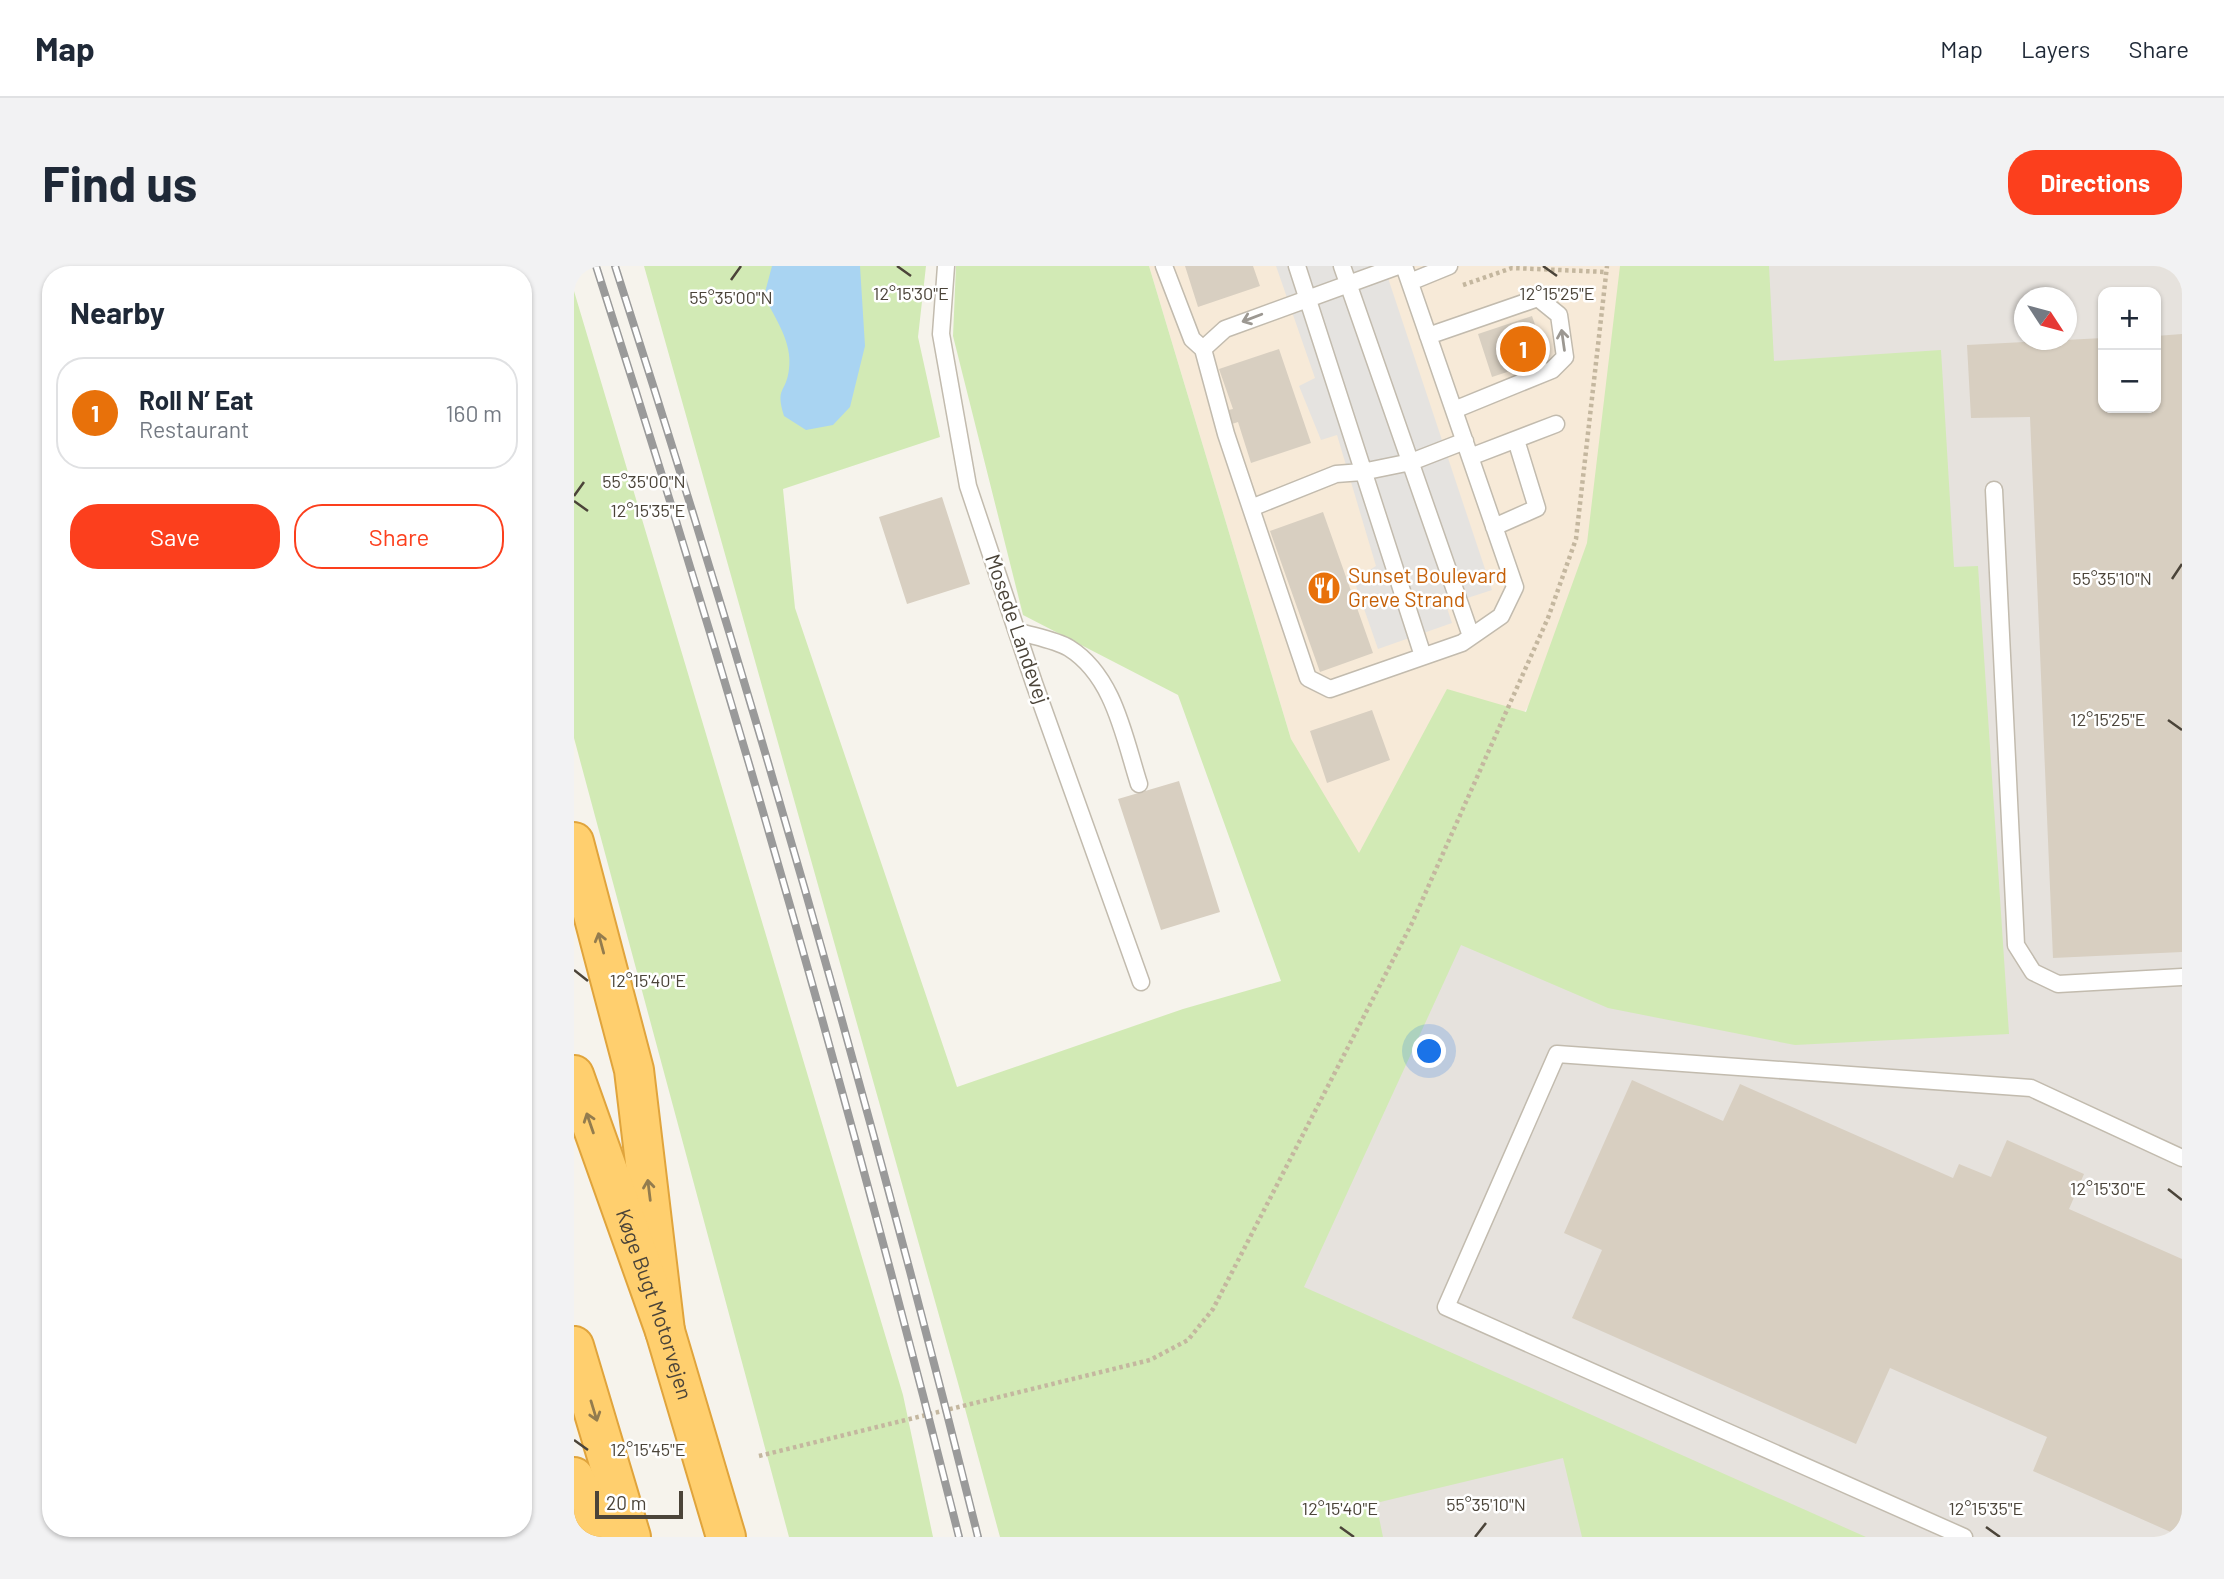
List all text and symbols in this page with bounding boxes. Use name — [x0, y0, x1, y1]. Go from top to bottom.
text: Map — [35, 28, 95, 68]
text: Map — [1940, 34, 1983, 63]
text: Layers — [2021, 34, 2090, 63]
text: Share — [2128, 34, 2189, 63]
button: Directions — [2008, 150, 2182, 215]
text: Find us — [42, 153, 197, 212]
text: 12°15'30"E — [873, 282, 949, 304]
text: 12°15'25"E — [1519, 282, 1595, 304]
text: 55°35'00"N — [689, 286, 773, 308]
north arrow — [2014, 287, 2077, 350]
map controls — [2098, 287, 2161, 413]
button: + — [2098, 287, 2161, 350]
text: Nearby — [70, 294, 165, 330]
one-way arrow — [1242, 313, 1264, 326]
pin: 1 — [1500, 323, 1546, 375]
one-way arrow — [1556, 329, 1569, 351]
button: − — [2098, 350, 2161, 413]
text: Roll N’ Eat — [139, 384, 253, 415]
text: 1 — [91, 399, 99, 427]
text: 160 m — [445, 399, 502, 427]
text: Restaurant — [139, 415, 249, 443]
text: 55°35'00"N — [602, 470, 686, 492]
text: 12°15'35"E — [611, 499, 685, 521]
button: Save — [70, 504, 280, 569]
button: Share — [294, 504, 504, 569]
street label: Mosede Landevej — [981, 550, 1056, 707]
place label: Sunset Boulevard Greve Strand — [1348, 562, 1507, 611]
text: 55°35'10"N — [2072, 567, 2152, 589]
restaurant icon: Sunset Boulevard Greve Strand — [1305, 569, 1343, 607]
text: 12°15'25"E — [2070, 708, 2146, 730]
one-way arrow — [594, 932, 607, 955]
text: 12°15'40"E — [610, 969, 686, 991]
your location — [1412, 1034, 1446, 1068]
one-way arrow — [583, 1113, 595, 1135]
text: 12°15'30"E — [2070, 1177, 2146, 1199]
one-way arrow — [642, 1179, 655, 1202]
street label: Køge Bugt Motorvejen — [612, 1205, 699, 1402]
one-way arrow — [588, 1400, 601, 1422]
text: 12°15'45"E — [610, 1438, 686, 1460]
scale bar — [595, 1488, 682, 1520]
text: 20 m — [606, 1491, 646, 1514]
text: 55°35'10"N — [1446, 1493, 1526, 1515]
text: 12°15'40"E — [1302, 1497, 1378, 1519]
text: 12°15'35"E — [1949, 1497, 2023, 1519]

